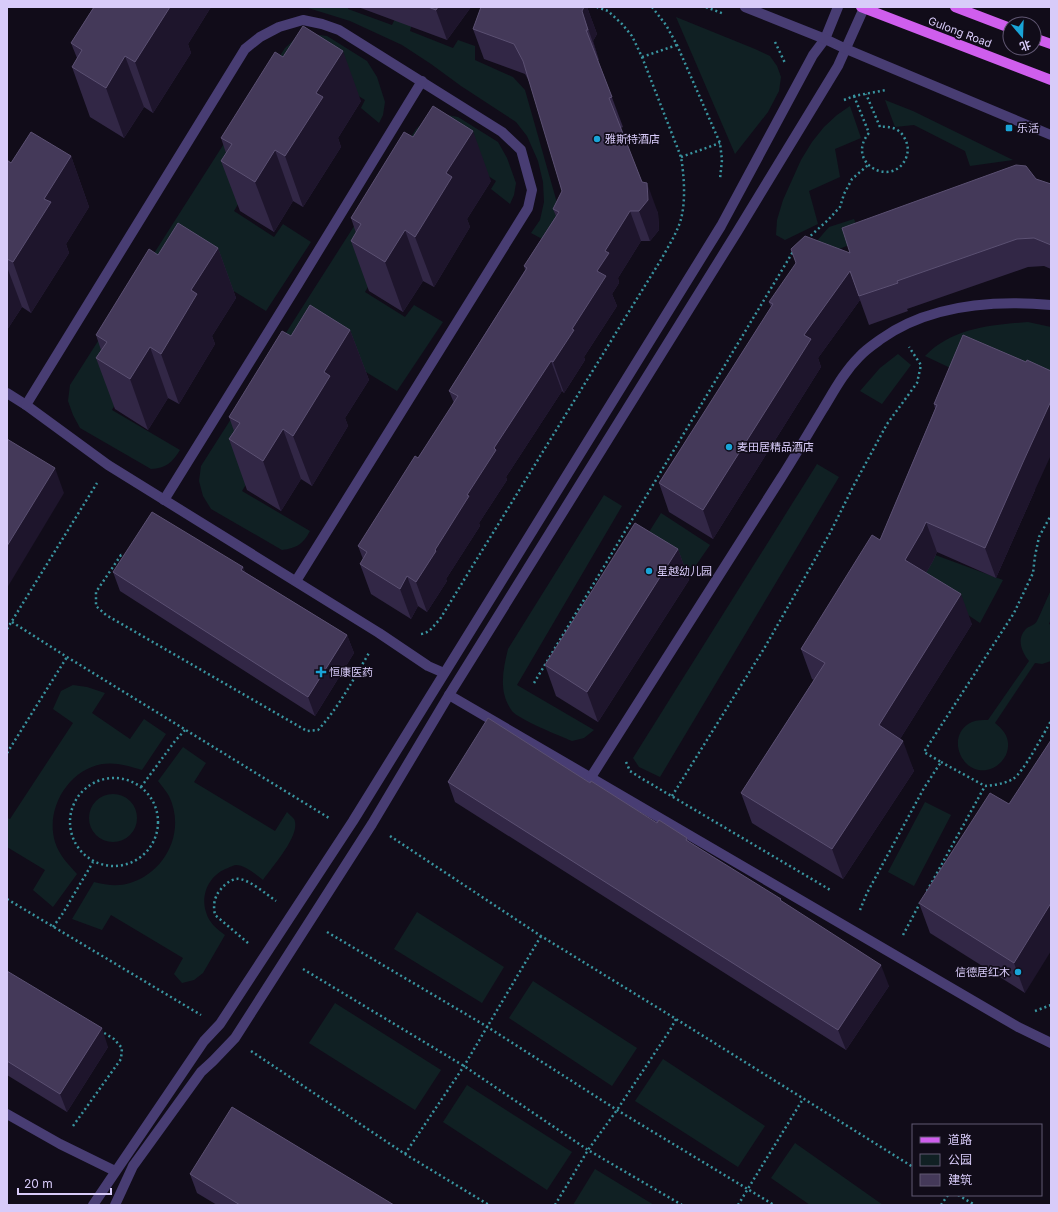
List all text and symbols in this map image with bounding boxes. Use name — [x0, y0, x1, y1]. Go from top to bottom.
street label: Gulong Road — [926, 13, 994, 51]
north arrow — [1002, 16, 1042, 56]
text: 北 — [1018, 37, 1033, 54]
place label: 乐活 — [1017, 121, 1039, 135]
marker: 乐活 — [1004, 123, 1014, 133]
place label: 雅斯特酒店 — [605, 132, 660, 146]
marker: 雅斯特酒店 — [592, 134, 602, 144]
place label: 麦田居精品酒店 — [737, 440, 814, 454]
marker: 麦田居精品酒店 — [724, 442, 734, 452]
place label: 星越幼儿园 — [657, 564, 712, 578]
marker: 星越幼儿园 — [644, 566, 654, 576]
place label: 恒康医药 — [329, 665, 373, 679]
marker: 恒康医药 — [316, 667, 326, 677]
place label: 信德居红木 — [955, 965, 1010, 979]
marker: 信德居红木 — [1013, 967, 1023, 977]
legend — [912, 1124, 1042, 1196]
text: 道路 — [948, 1132, 972, 1147]
text: 公园 — [948, 1152, 972, 1167]
scale bar — [18, 1170, 111, 1196]
text: 建筑 — [948, 1172, 972, 1187]
text: 20 m — [24, 1176, 53, 1191]

